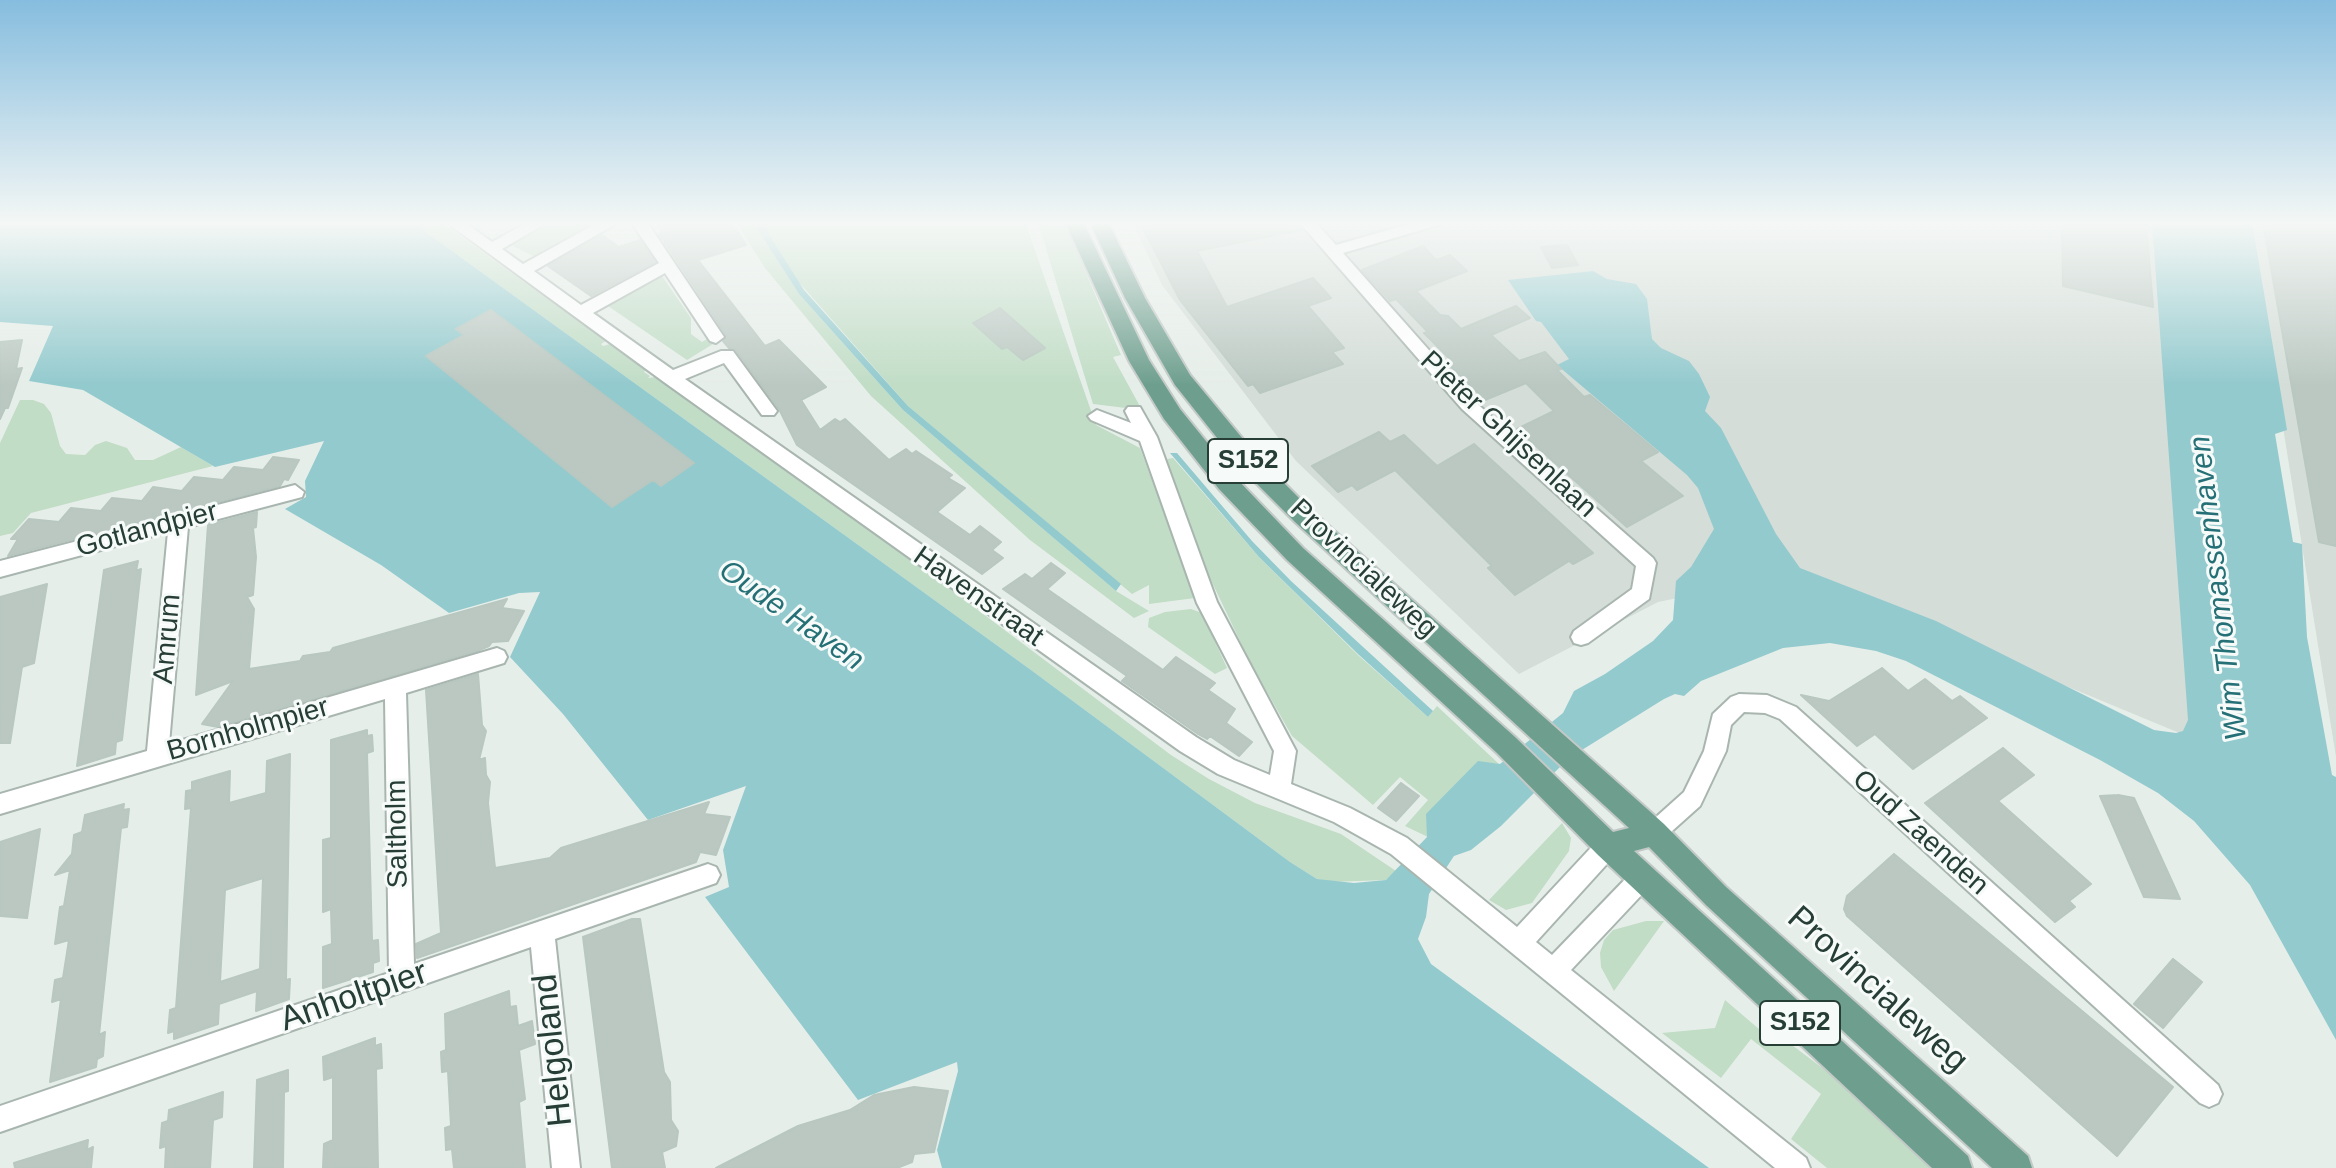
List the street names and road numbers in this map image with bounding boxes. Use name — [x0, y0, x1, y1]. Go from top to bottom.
street label: Pieter Ghijsenlaan — [1413, 345, 1603, 525]
road number: S152 — [1208, 439, 1288, 483]
street label: Provincialeweg — [1283, 492, 1443, 646]
street label: Gotlandpier — [73, 495, 221, 565]
street label: Havenstraat — [907, 540, 1049, 654]
street label: Amrum — [147, 593, 189, 685]
street label: Bornholmpier — [163, 691, 333, 769]
street label: Oud Zaenden — [1845, 763, 1995, 903]
street label: Saltholm — [380, 779, 416, 889]
street label: Provincialeweg — [1778, 898, 1976, 1082]
street label: Anholtpier — [275, 953, 433, 1041]
street label: Helgoland — [526, 972, 582, 1128]
road number: S152 — [1760, 1001, 1840, 1045]

